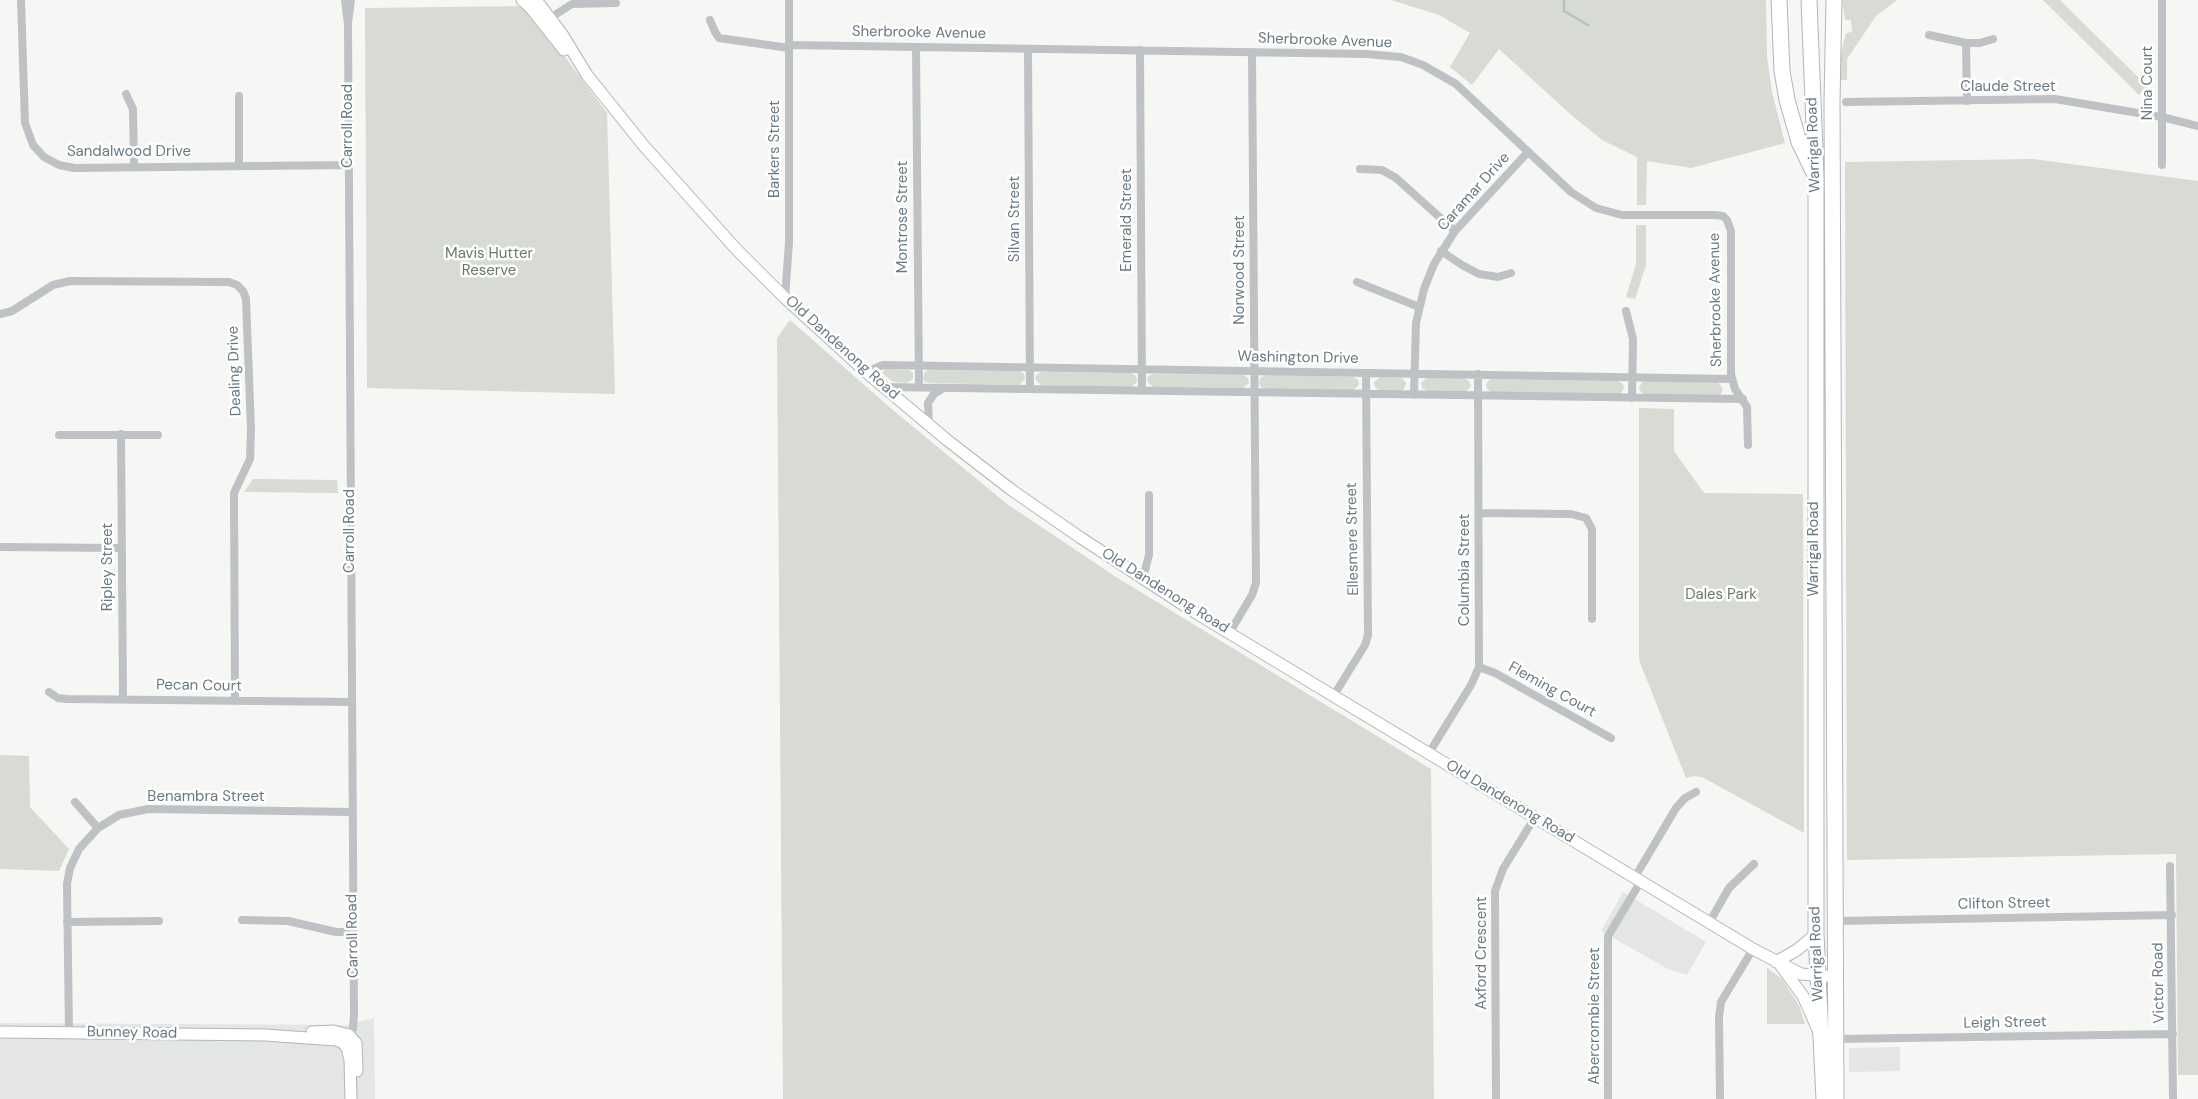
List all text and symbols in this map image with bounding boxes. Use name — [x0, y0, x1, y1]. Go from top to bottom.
street label: Sherbrooke Avenue — [852, 23, 986, 43]
street label: Sherbrooke Avenue — [1258, 30, 1392, 52]
street label: Nina Court — [2139, 46, 2157, 120]
street label: Claude Street — [1960, 78, 2056, 96]
street label: Carroll Road — [339, 84, 357, 168]
street label: Warrigal Road — [1803, 97, 1825, 193]
street label: Barkers Street — [766, 100, 784, 198]
street label: Sandalwood Drive — [67, 143, 191, 161]
street label: Caramar Drive — [1434, 149, 1514, 235]
street label: Montrose Street — [894, 161, 912, 273]
street label: Emerald Street — [1118, 168, 1136, 272]
street label: Silvan Street — [1006, 176, 1024, 262]
street label: Norwood Street — [1231, 215, 1249, 325]
street label: Sherbrooke Avenue — [1706, 233, 1726, 367]
park label: Mavis Hutter Reserve — [445, 245, 533, 280]
street label: Old Dandenong Road — [781, 292, 903, 404]
street label: Dealing Drive — [224, 325, 246, 417]
street label: Washington Drive — [1237, 348, 1359, 368]
street label: Ellesmere Street — [1343, 482, 1363, 596]
street label: Carroll Road — [341, 489, 359, 573]
street label: Warrigal Road — [1805, 501, 1823, 597]
street label: Columbia Street — [1456, 514, 1474, 626]
street label: Ripley Street — [99, 523, 117, 611]
street label: Old Dandenong Road — [1098, 544, 1232, 638]
park label: Dales Park — [1685, 586, 1757, 604]
street label: Fleming Court — [1505, 658, 1599, 722]
street label: Pecan Court — [156, 676, 242, 696]
street label: Old Dandenong Road — [1442, 756, 1578, 848]
street label: Benambra Street — [147, 788, 265, 806]
street label: Carroll Road — [343, 894, 363, 978]
street label: Clifton Street — [1958, 894, 2050, 914]
street label: Axford Crescent — [1473, 896, 1491, 1010]
street label: Warrigal Road — [1806, 906, 1828, 1002]
street label: Victor Road — [2149, 942, 2169, 1024]
street label: Abercrombie Street — [1586, 947, 1604, 1085]
street label: Leigh Street — [1963, 1013, 2047, 1033]
street label: Bunney Road — [87, 1023, 177, 1043]

